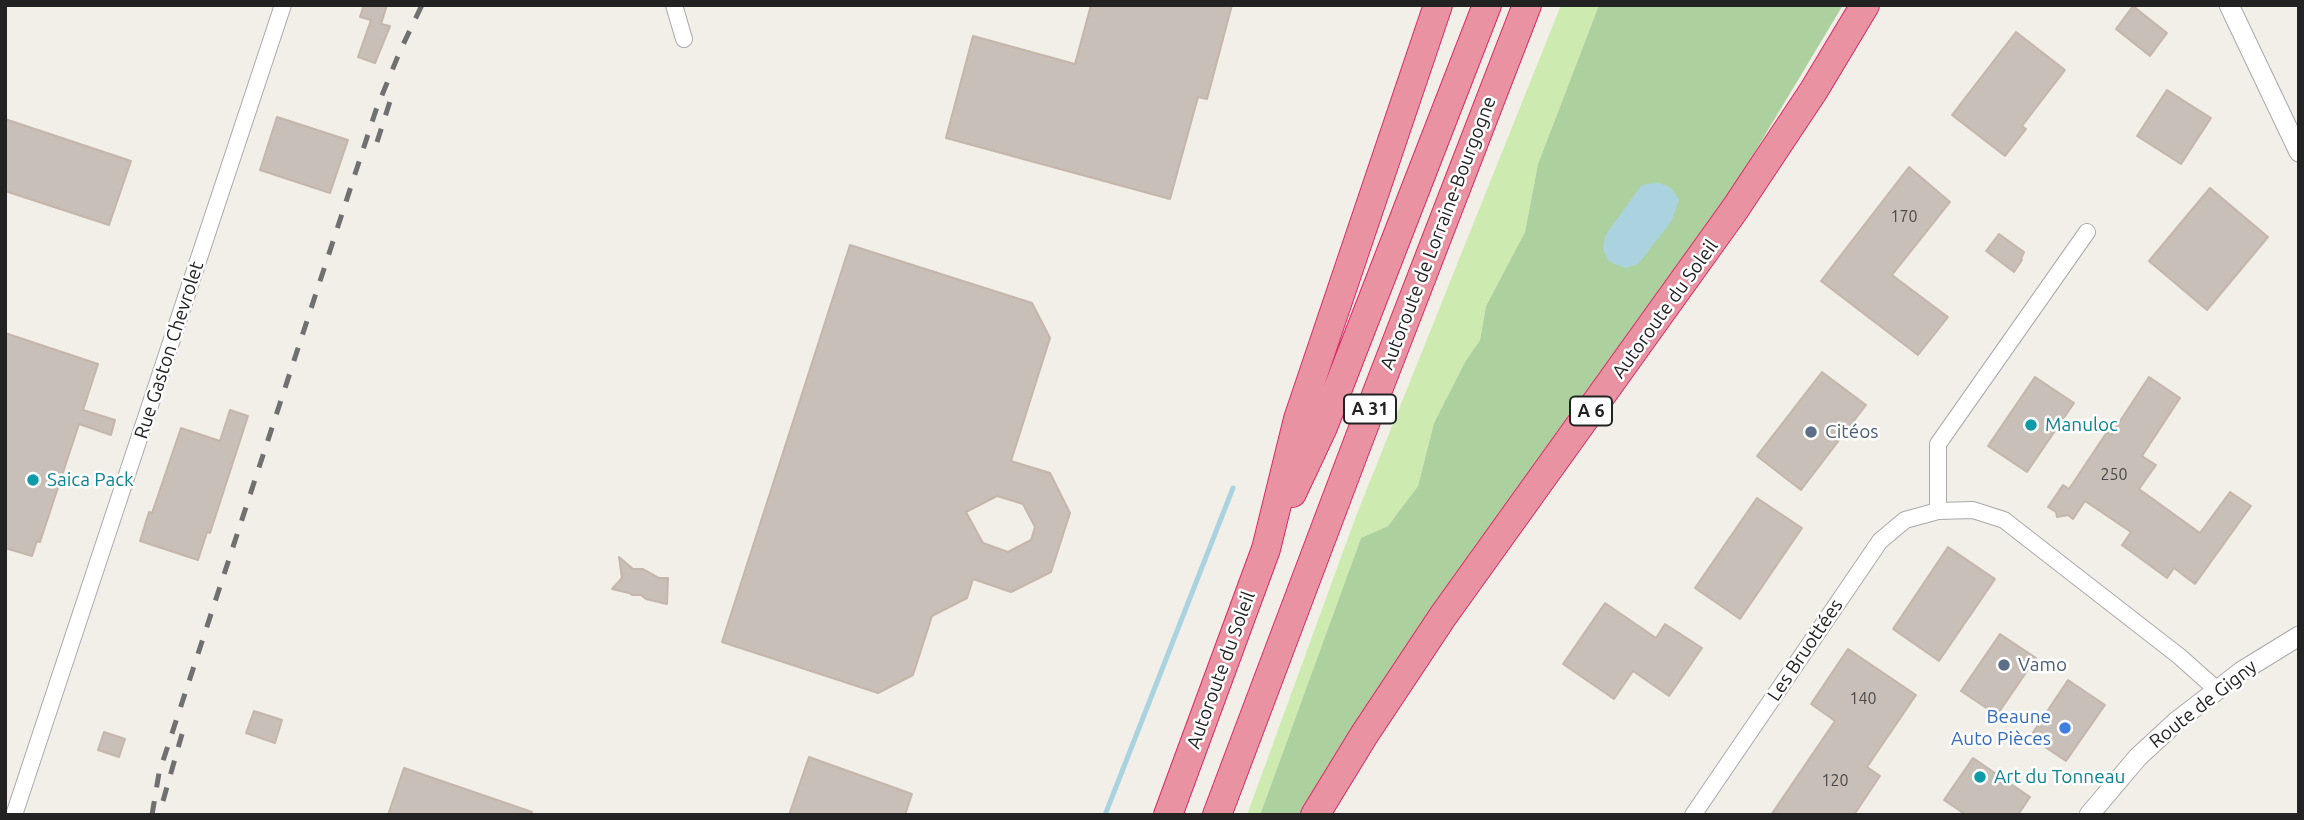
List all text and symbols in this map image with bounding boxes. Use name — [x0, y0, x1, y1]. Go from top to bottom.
street label: Autoroute de Lorraine-Bourgogne — [1375, 93, 1501, 373]
house number: 170 — [1890, 207, 1918, 227]
street label: Autoroute du Soleil — [1607, 235, 1723, 383]
street label: Rue Gaston Chevrolet — [130, 258, 208, 442]
road number: A 31 — [1344, 394, 1396, 424]
road number: A 6 — [1570, 396, 1612, 426]
place label: Manuloc — [2045, 414, 2118, 436]
marker: Manuloc — [2023, 417, 2039, 433]
place label: Citéos — [1825, 421, 1879, 443]
marker: Citéos — [1803, 424, 1819, 440]
house number: 250 — [2100, 465, 2128, 485]
place label: Saica Pack — [47, 469, 134, 491]
marker: Saica Pack — [25, 472, 41, 488]
street label: Autoroute du Soleil — [1182, 588, 1260, 752]
street label: Les Bruottées — [1763, 595, 1847, 705]
place label: Vamo — [2018, 654, 2067, 676]
street label: Route de Gigny — [2145, 655, 2261, 753]
marker: Vamo — [1996, 657, 2012, 673]
house number: 140 — [1849, 689, 1877, 709]
place label: Beaune Auto Pièces — [1951, 706, 2051, 750]
marker: Beaune Auto Pièces — [2057, 720, 2073, 736]
place label: Art du Tonneau — [1994, 766, 2125, 788]
marker: Art du Tonneau — [1972, 769, 1988, 785]
house number: 120 — [1821, 771, 1849, 791]

